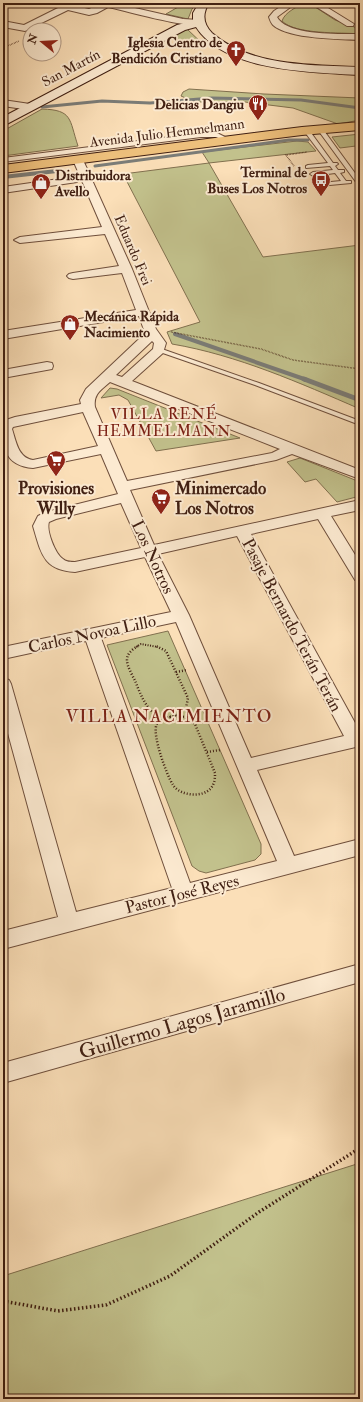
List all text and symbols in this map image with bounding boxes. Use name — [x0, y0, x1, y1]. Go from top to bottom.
north arrow — [22, 22, 62, 62]
text: N — [25, 31, 41, 47]
place label: Iglesia Centro de Bendición Cristiano — [111, 34, 222, 67]
church icon: Iglesia Centro de Bendición Cristiano — [225, 39, 247, 67]
street label: San Martín — [39, 46, 103, 90]
restaurant icon: Delicias Dangiu — [247, 93, 269, 121]
place label: Delicias Dangiu — [154, 96, 245, 114]
street label: Avenida Julio Hemmelmann — [88, 115, 245, 151]
place label: Terminal de Buses Los Notros — [207, 164, 307, 197]
place label: Distribuidora Avello — [54, 167, 132, 200]
bus stop icon: Terminal de Buses Los Notros — [310, 169, 332, 197]
shop icon: Distribuidora Avello — [30, 172, 52, 200]
street label: Eduardo Frei — [111, 212, 156, 288]
place label: Mecánica Rápida Nacimiento — [83, 308, 180, 341]
shop icon: Mecánica Rápida Nacimiento — [59, 313, 81, 341]
district label: VILLA RENÉ HEMMELMANN — [97, 403, 231, 441]
supermarket icon: Provisiones Willy — [45, 449, 67, 477]
place label: Provisiones Willy — [18, 478, 94, 520]
place label: Minimercado Los Notros — [174, 478, 266, 519]
supermarket icon: Minimercado Los Notros — [150, 487, 172, 515]
street label: Los Notros — [127, 517, 179, 597]
street label: Pasaje Bernardo Terán Terán — [237, 535, 347, 716]
street label: Carlos Novoa Lillo — [26, 610, 158, 658]
district label: VILLA NACIMIENTO — [66, 705, 272, 728]
street label: Pastor José Reyes — [123, 870, 242, 919]
street label: Guillermo Lagos Jaramillo — [76, 982, 288, 1064]

